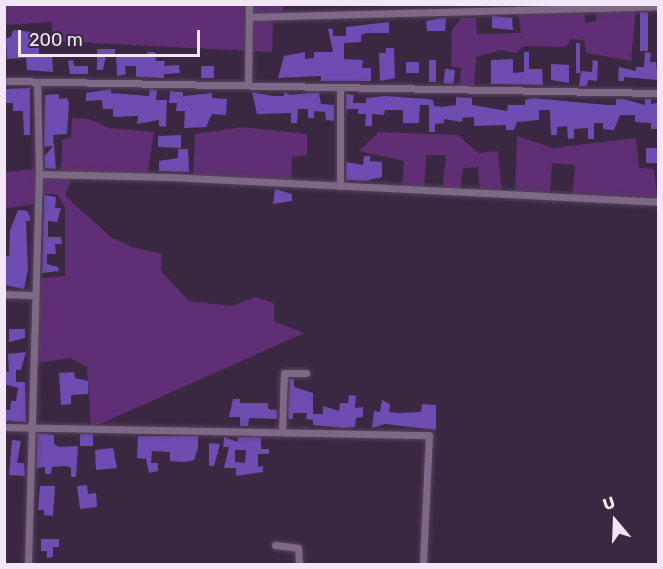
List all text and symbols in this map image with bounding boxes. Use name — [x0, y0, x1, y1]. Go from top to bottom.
scale bar — [21, 18, 202, 56]
text: 200 m — [29, 29, 83, 51]
north arrow — [585, 491, 645, 551]
text: U — [600, 493, 618, 514]

